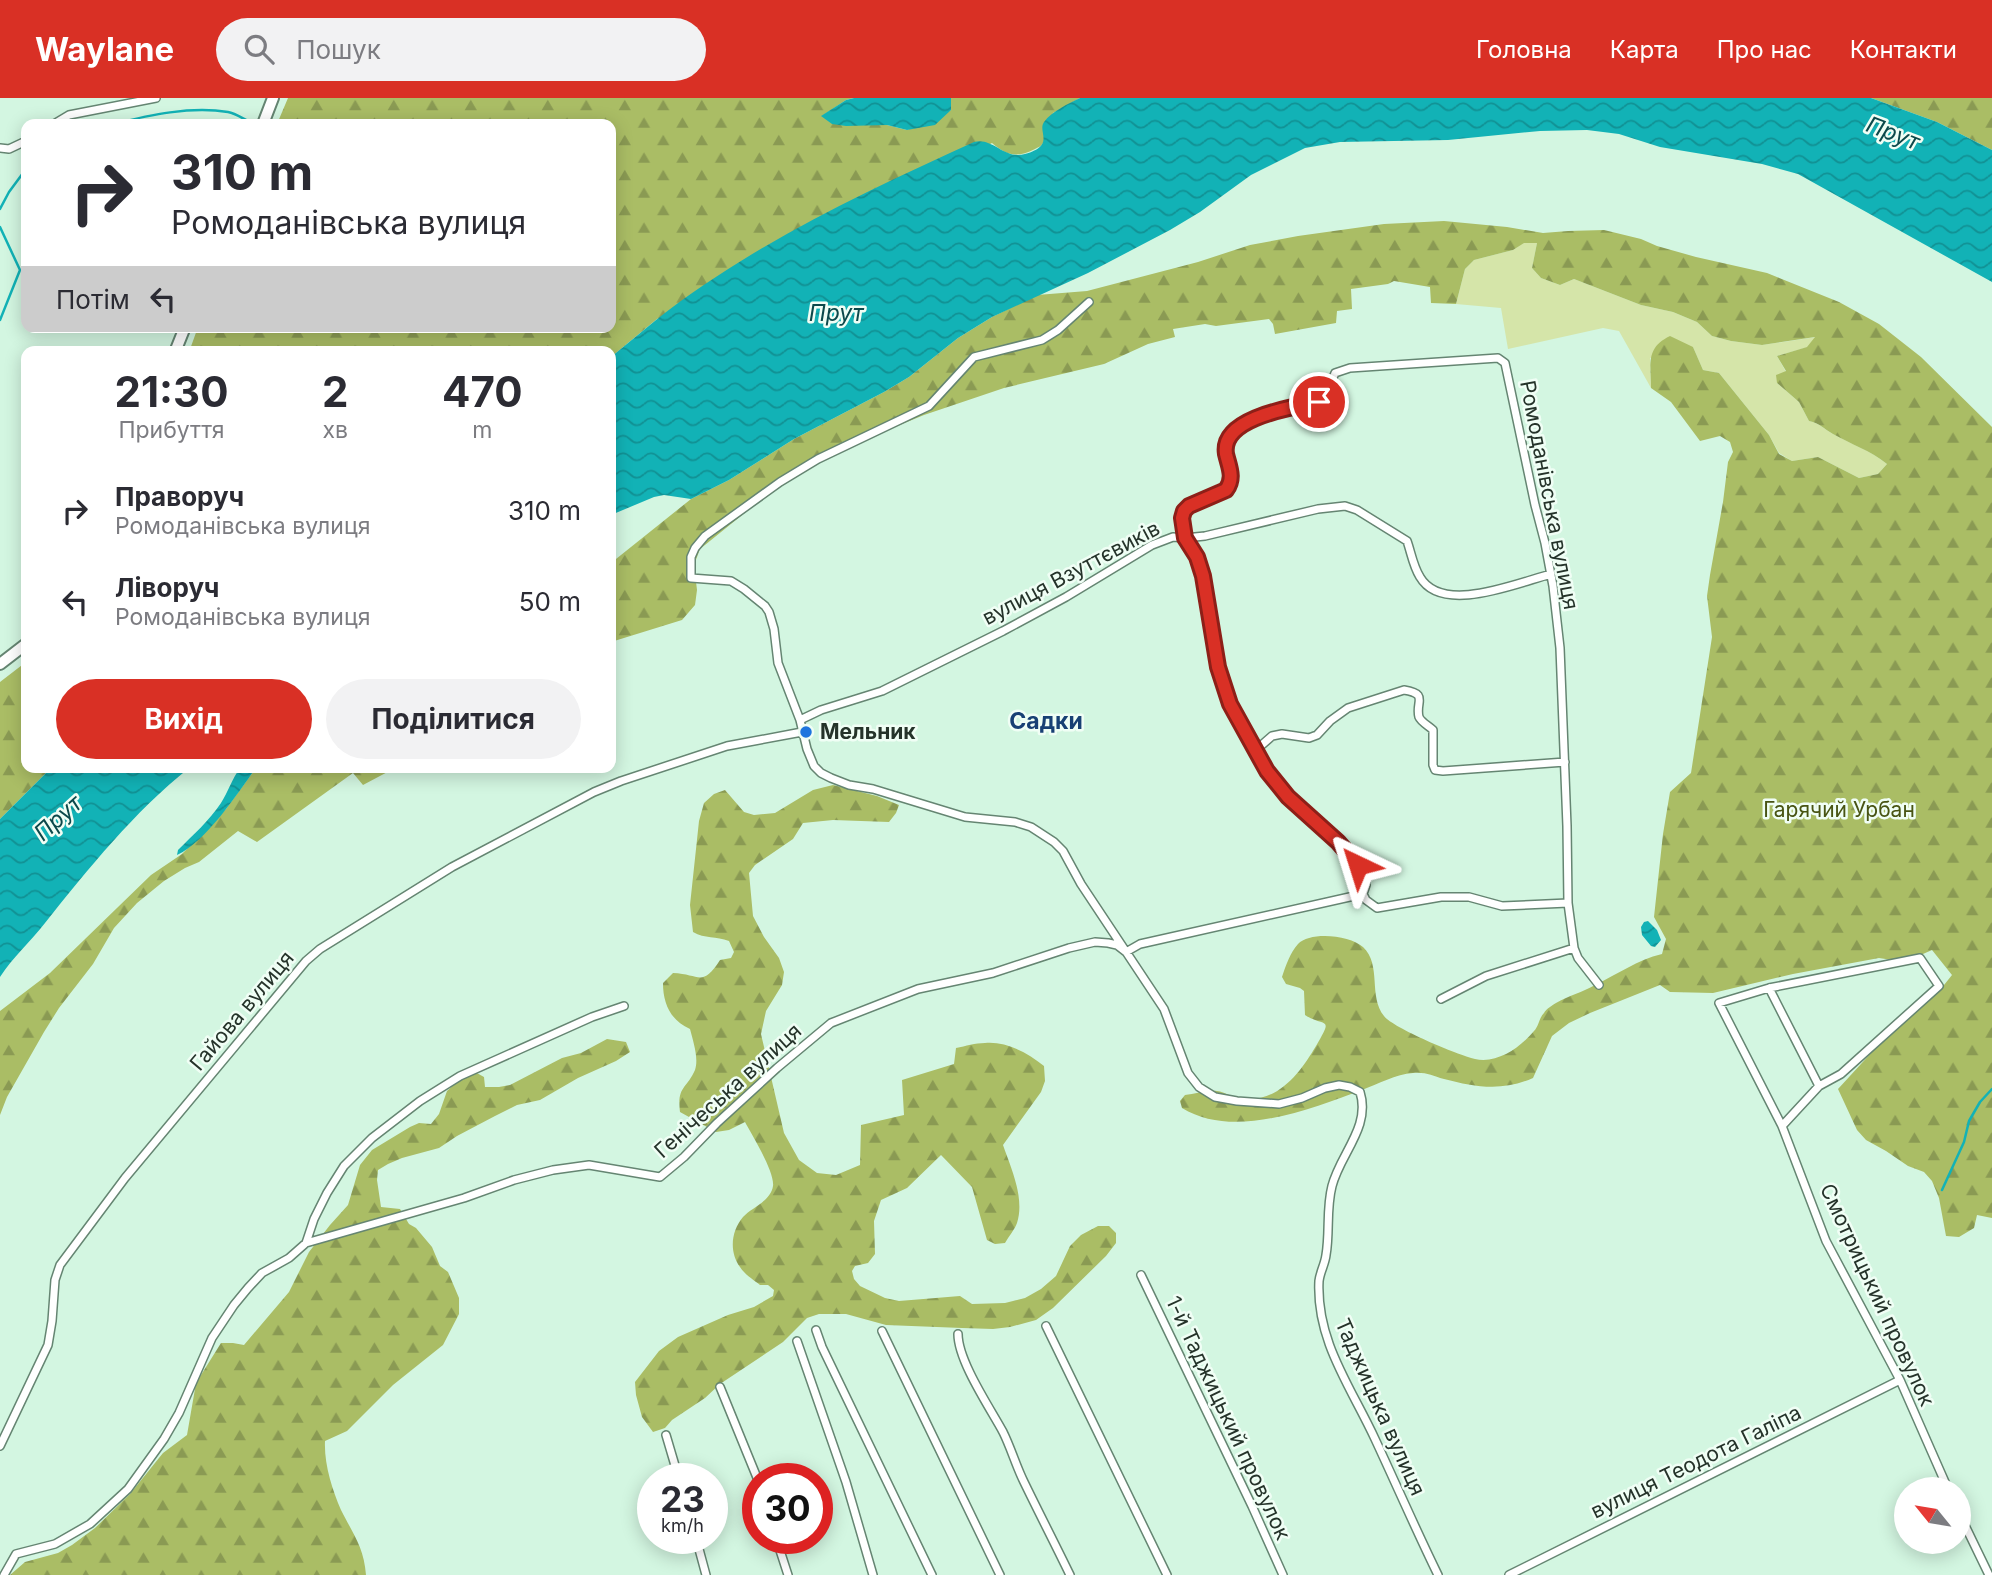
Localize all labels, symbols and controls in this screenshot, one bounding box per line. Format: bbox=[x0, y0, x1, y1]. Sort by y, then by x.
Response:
search box bbox=[216, 18, 706, 81]
text: Waylane bbox=[35, 29, 174, 69]
icon: search bbox=[240, 30, 278, 68]
text: Пошук bbox=[296, 34, 381, 65]
text: Головна bbox=[1476, 35, 1572, 64]
text: Карта bbox=[1610, 35, 1679, 64]
text: Про нас bbox=[1717, 35, 1812, 64]
text: Контакти bbox=[1850, 35, 1957, 64]
water label: Прут bbox=[1862, 110, 1925, 156]
text: 310 m bbox=[171, 143, 313, 202]
icon: right bbox=[56, 147, 147, 238]
text: Ромоданівська вулиця bbox=[171, 203, 526, 242]
icon: left bbox=[144, 280, 182, 318]
text: Потім bbox=[56, 284, 130, 315]
water label: Прут bbox=[809, 299, 865, 327]
text: 21:30 bbox=[115, 366, 229, 417]
text: 2 bbox=[322, 366, 349, 417]
text: 470 bbox=[442, 366, 523, 417]
pin bbox=[1289, 372, 1349, 432]
street label: Ромоданівська вулиця bbox=[1515, 378, 1584, 612]
icon: arrive bbox=[1300, 383, 1338, 421]
text: Прибуття bbox=[118, 416, 225, 444]
text: хв bbox=[322, 416, 348, 444]
text: m bbox=[472, 416, 492, 444]
text: Праворуч bbox=[115, 481, 244, 512]
icon: right bbox=[56, 492, 94, 530]
text: 310 m bbox=[508, 495, 581, 526]
text: Ромоданівська вулиця bbox=[115, 512, 370, 540]
street label: вулиця Взуттєвиків bbox=[978, 515, 1164, 630]
text: Ліворуч bbox=[115, 572, 219, 603]
icon: left bbox=[56, 583, 94, 621]
text: 50 m bbox=[519, 586, 581, 617]
text: Ромоданівська вулиця bbox=[115, 603, 370, 631]
button: Вихід bbox=[56, 679, 312, 759]
button: Поділитися bbox=[326, 679, 581, 759]
district label: Садки bbox=[1009, 707, 1083, 735]
place label: Мельник bbox=[820, 719, 916, 744]
marker: Мельник bbox=[798, 724, 814, 740]
water label: Прут bbox=[28, 788, 89, 847]
park label: Гарячий Урбан bbox=[1763, 797, 1915, 822]
position arrow bbox=[1321, 828, 1395, 902]
street label: Гайова вулиця bbox=[184, 946, 299, 1076]
street label: Генічеська вулиця bbox=[649, 1018, 806, 1163]
street label: Смотрицький провулок bbox=[1815, 1180, 1940, 1410]
street label: 1-й Таджицький провулок bbox=[1161, 1292, 1296, 1544]
street label: Таджицька вулиця bbox=[1330, 1314, 1431, 1499]
street label: вулиця Теодота Галіпа bbox=[1586, 1400, 1805, 1523]
speed limit sign: 30 bbox=[742, 1463, 833, 1554]
north arrow bbox=[1894, 1477, 1970, 1554]
map controls bbox=[1894, 1477, 1971, 1554]
text: 23 bbox=[660, 1478, 705, 1520]
text: km/h bbox=[661, 1515, 704, 1536]

